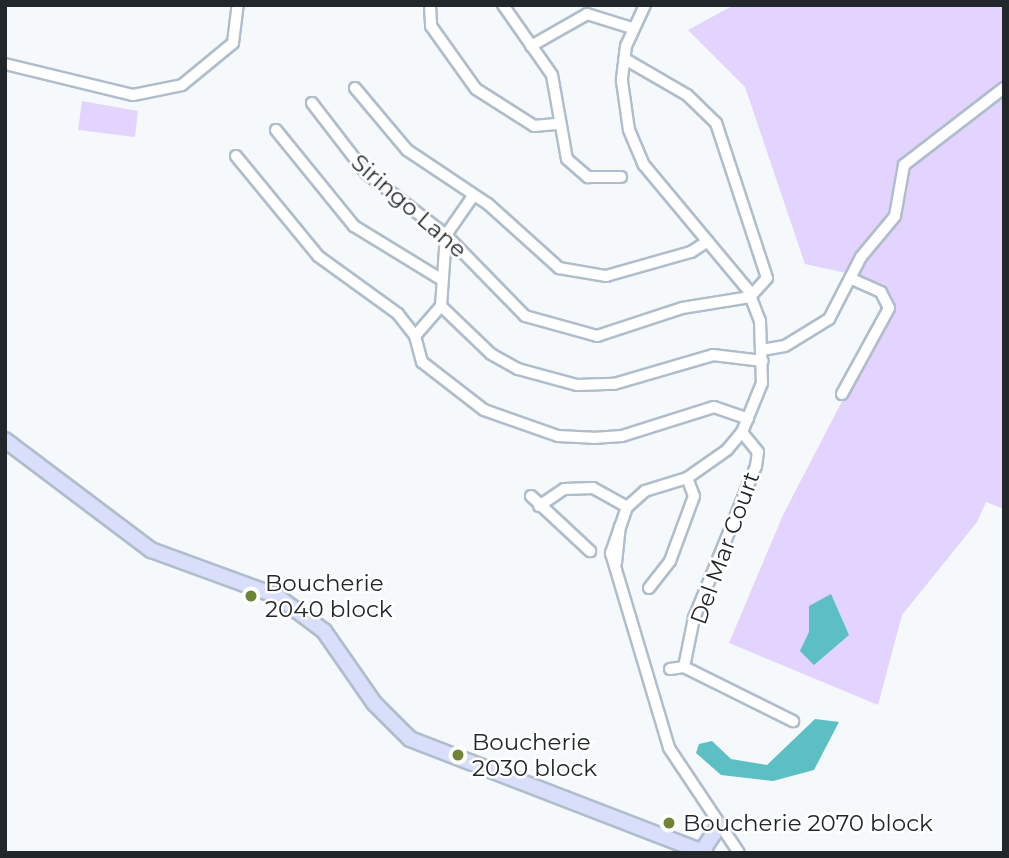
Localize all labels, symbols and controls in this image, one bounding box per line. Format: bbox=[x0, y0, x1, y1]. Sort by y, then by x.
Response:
street label: Siringo Lane bbox=[346, 148, 472, 264]
street label: Del Mar Court bbox=[685, 468, 765, 628]
place label: Boucherie 2040 block bbox=[265, 569, 392, 623]
marker: Boucherie 2040 block bbox=[243, 588, 259, 604]
place label: Boucherie 2030 block bbox=[472, 728, 597, 782]
marker: Boucherie 2030 block bbox=[450, 747, 466, 763]
place label: Boucherie 2070 block bbox=[683, 809, 933, 837]
marker: Boucherie 2070 block bbox=[661, 815, 677, 831]

